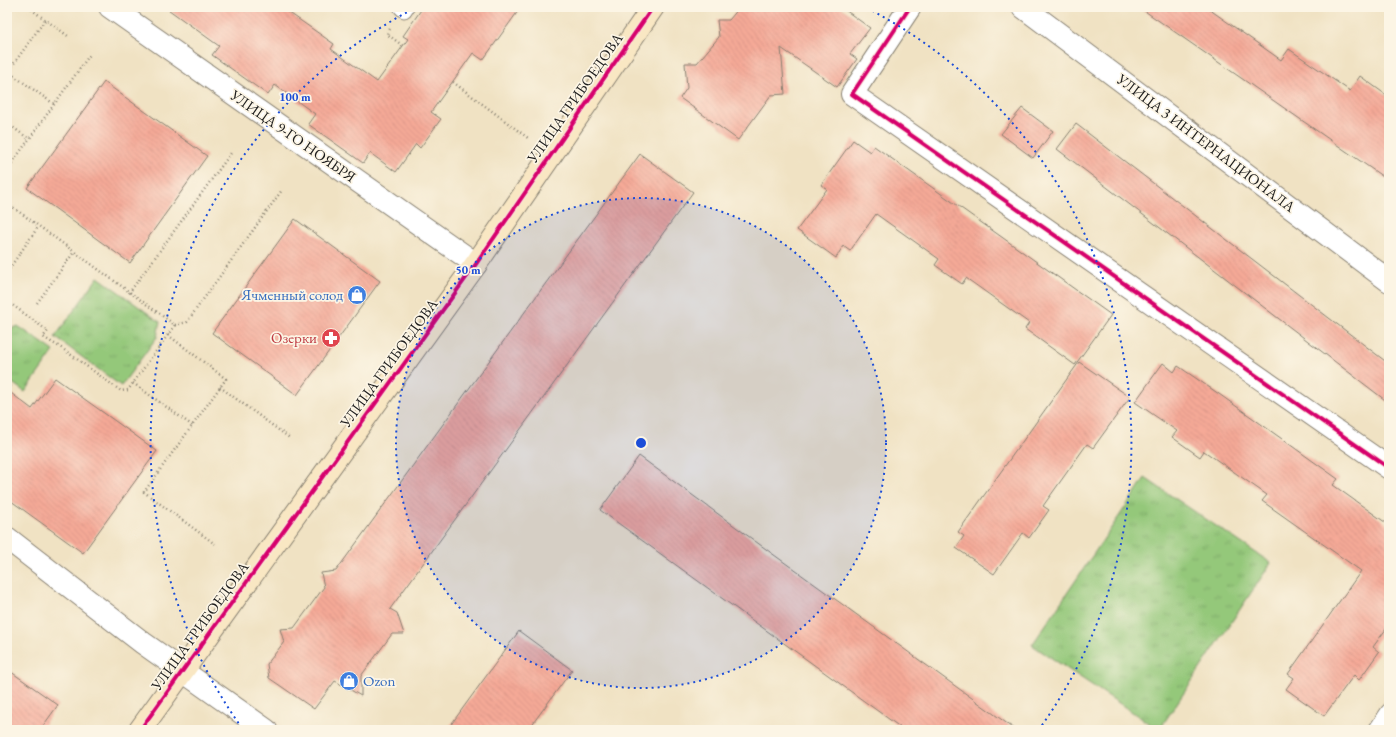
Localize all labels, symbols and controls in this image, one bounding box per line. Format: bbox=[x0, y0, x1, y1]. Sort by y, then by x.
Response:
street label: УЛИЦА ГРИБОЕДОВА bbox=[522, 29, 627, 167]
street label: УЛИЦА 3 ИНТЕРНАЦИОНАЛА bbox=[1112, 69, 1300, 216]
street label: УЛИЦА 9-ГО НОЯБРЯ bbox=[226, 85, 360, 186]
text: 100 m bbox=[279, 89, 311, 105]
text: 50 m bbox=[455, 262, 481, 278]
shop icon: Ячменный солод bbox=[346, 284, 368, 306]
place label: Ячменный солод bbox=[240, 285, 343, 304]
street label: УЛИЦА ГРИБОЕДОВА bbox=[335, 294, 442, 432]
pharmacy icon: Озерки bbox=[320, 327, 342, 349]
place label: Озерки bbox=[271, 328, 317, 347]
centre of rings bbox=[634, 436, 648, 450]
street label: УЛИЦА ГРИБОЕДОВА bbox=[146, 557, 253, 695]
shop icon: Ozon bbox=[338, 670, 360, 692]
place label: Ozon bbox=[363, 671, 396, 690]

